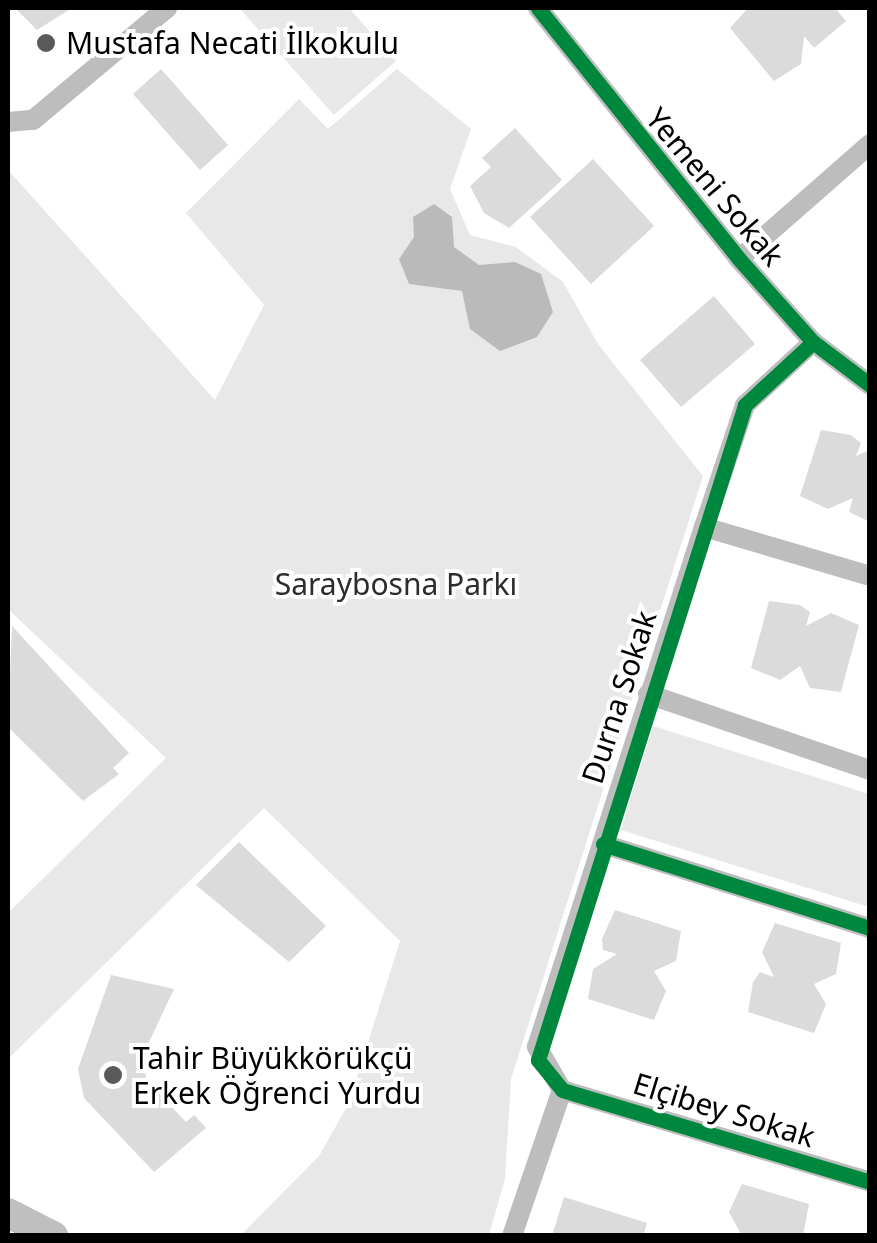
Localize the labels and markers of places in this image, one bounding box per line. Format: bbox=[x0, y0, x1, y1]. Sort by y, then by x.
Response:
place label: Mustafa Necati İlkokulu bbox=[66, 25, 399, 61]
marker: Mustafa Necati İlkokulu bbox=[35, 32, 57, 54]
place label: Tahir Büyükkörükçü Erkek Öğrenci Yurdu bbox=[133, 1040, 421, 1110]
marker: Tahir Büyükkörükçü Erkek Öğrenci Yurdu bbox=[102, 1064, 124, 1086]

